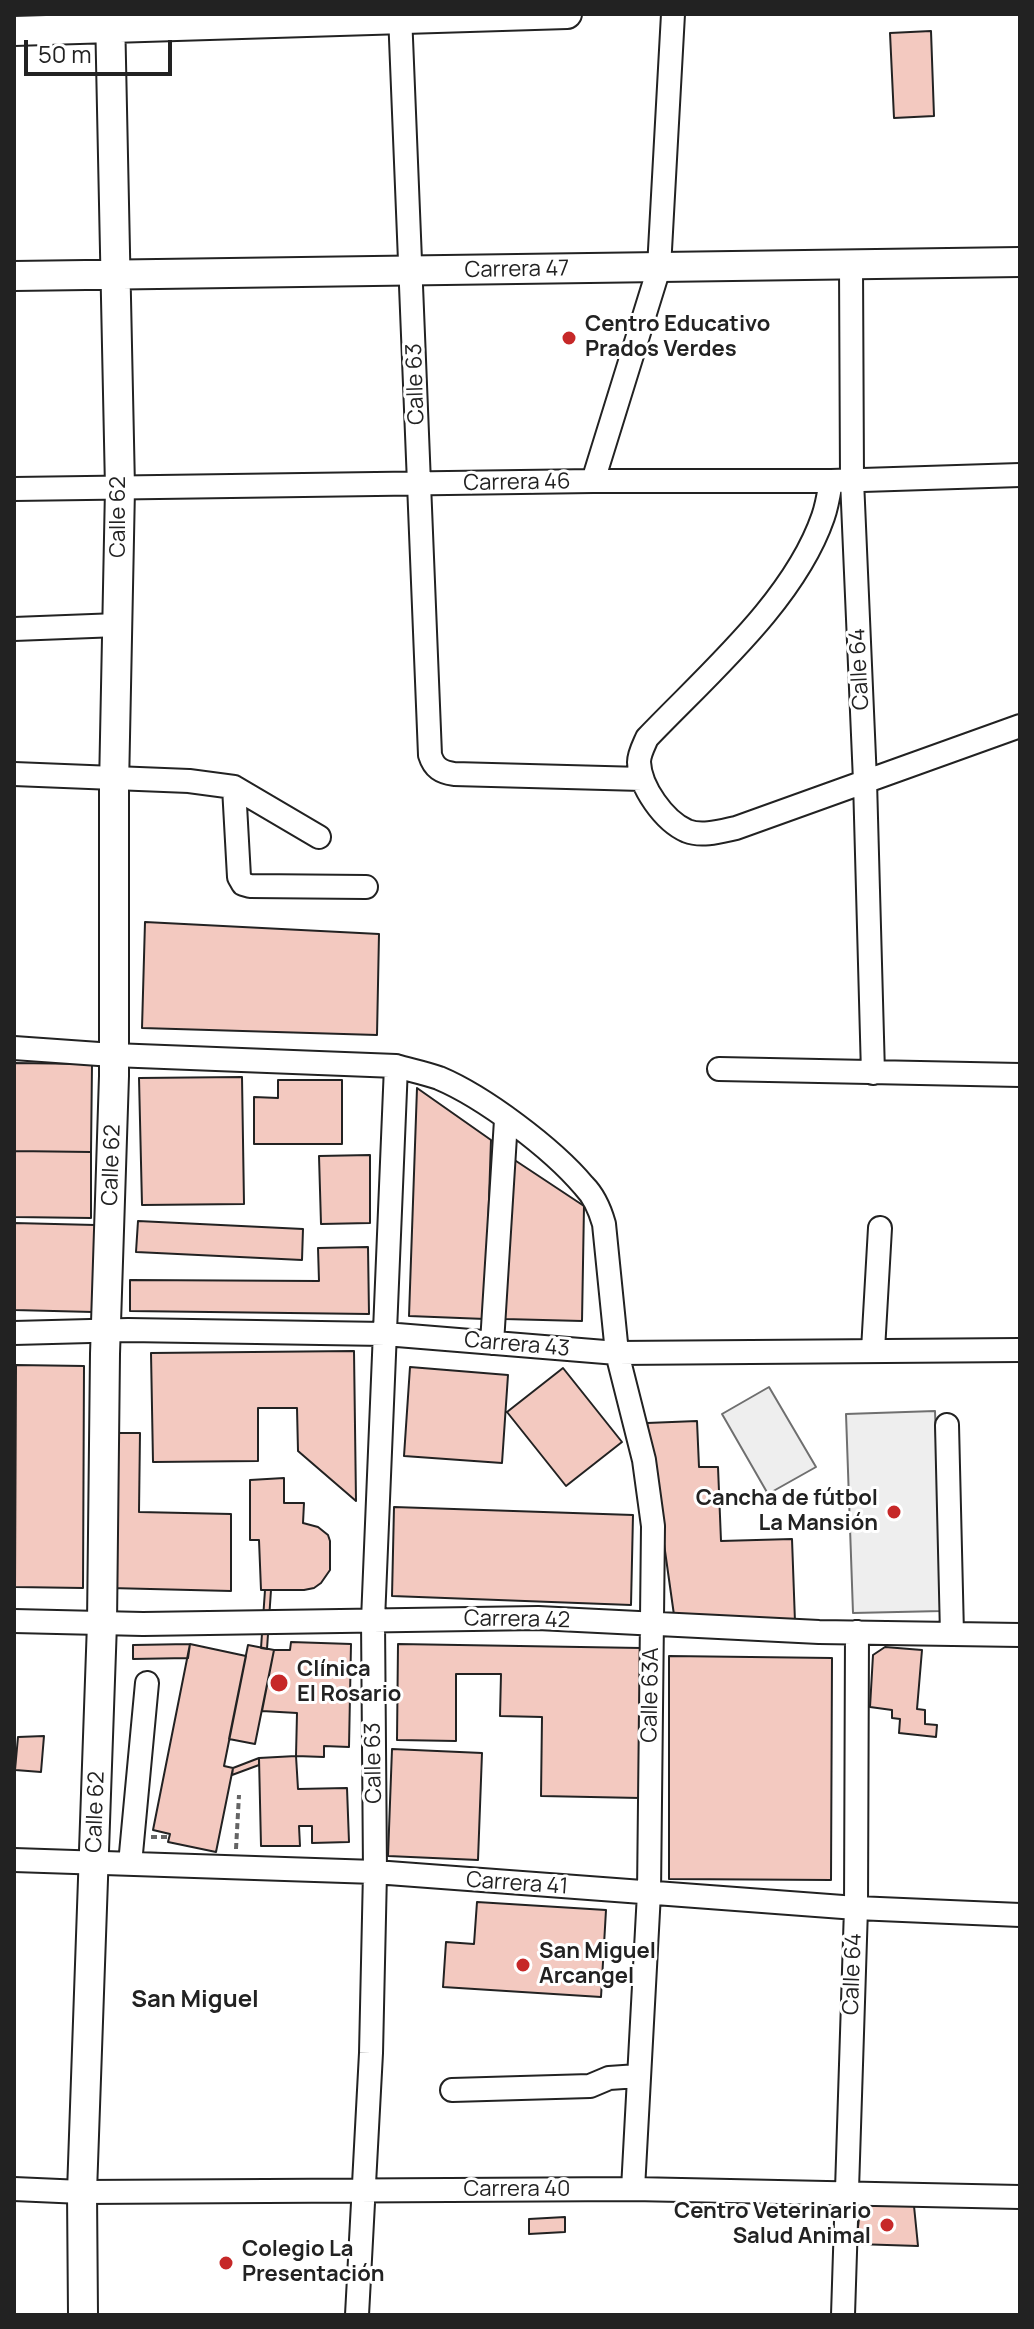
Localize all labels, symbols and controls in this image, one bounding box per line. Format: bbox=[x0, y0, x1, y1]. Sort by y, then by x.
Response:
scale bar bbox=[28, 24, 176, 74]
text: 50 m bbox=[38, 37, 92, 70]
street label: Carrera 47 bbox=[464, 256, 570, 284]
place label: Centro Educativo Prados Verdes bbox=[585, 312, 770, 364]
marker: Centro Educativo Prados Verdes bbox=[560, 329, 578, 347]
street label: Calle 63 bbox=[401, 343, 431, 425]
street label: Carrera 46 bbox=[463, 469, 571, 497]
street label: Calle 62 bbox=[106, 476, 132, 558]
street label: Calle 64 bbox=[845, 627, 875, 711]
street label: Calle 62 bbox=[97, 1124, 127, 1206]
street label: Carrera 43 bbox=[463, 1327, 571, 1363]
place label: Cancha de fútbol La Mansión bbox=[696, 1486, 878, 1538]
marker: Cancha de fútbol La Mansión bbox=[885, 1503, 903, 1521]
street label: Carrera 42 bbox=[464, 1606, 570, 1634]
street label: Calle 63A bbox=[637, 1647, 665, 1743]
place label: Clínica El Rosario bbox=[297, 1657, 401, 1708]
marker: Clínica El Rosario bbox=[268, 1672, 290, 1694]
street label: Calle 63 bbox=[360, 1722, 388, 1804]
street label: Calle 62 bbox=[81, 1771, 111, 1853]
street label: Carrera 41 bbox=[465, 1867, 569, 1901]
street label: Calle 64 bbox=[838, 1933, 868, 2015]
place label: San Miguel Arcangel bbox=[539, 1939, 656, 1990]
marker: San Miguel Arcangel bbox=[514, 1956, 532, 1974]
district label: San Miguel bbox=[131, 1986, 259, 2014]
street label: Carrera 40 bbox=[464, 2177, 570, 2203]
place label: Centro Veterinario Salud Animal bbox=[674, 2199, 871, 2250]
marker: Centro Veterinario Salud Animal bbox=[878, 2216, 896, 2234]
place label: Colegio La Presentación bbox=[242, 2237, 384, 2288]
marker: Colegio La Presentación bbox=[217, 2254, 235, 2272]

